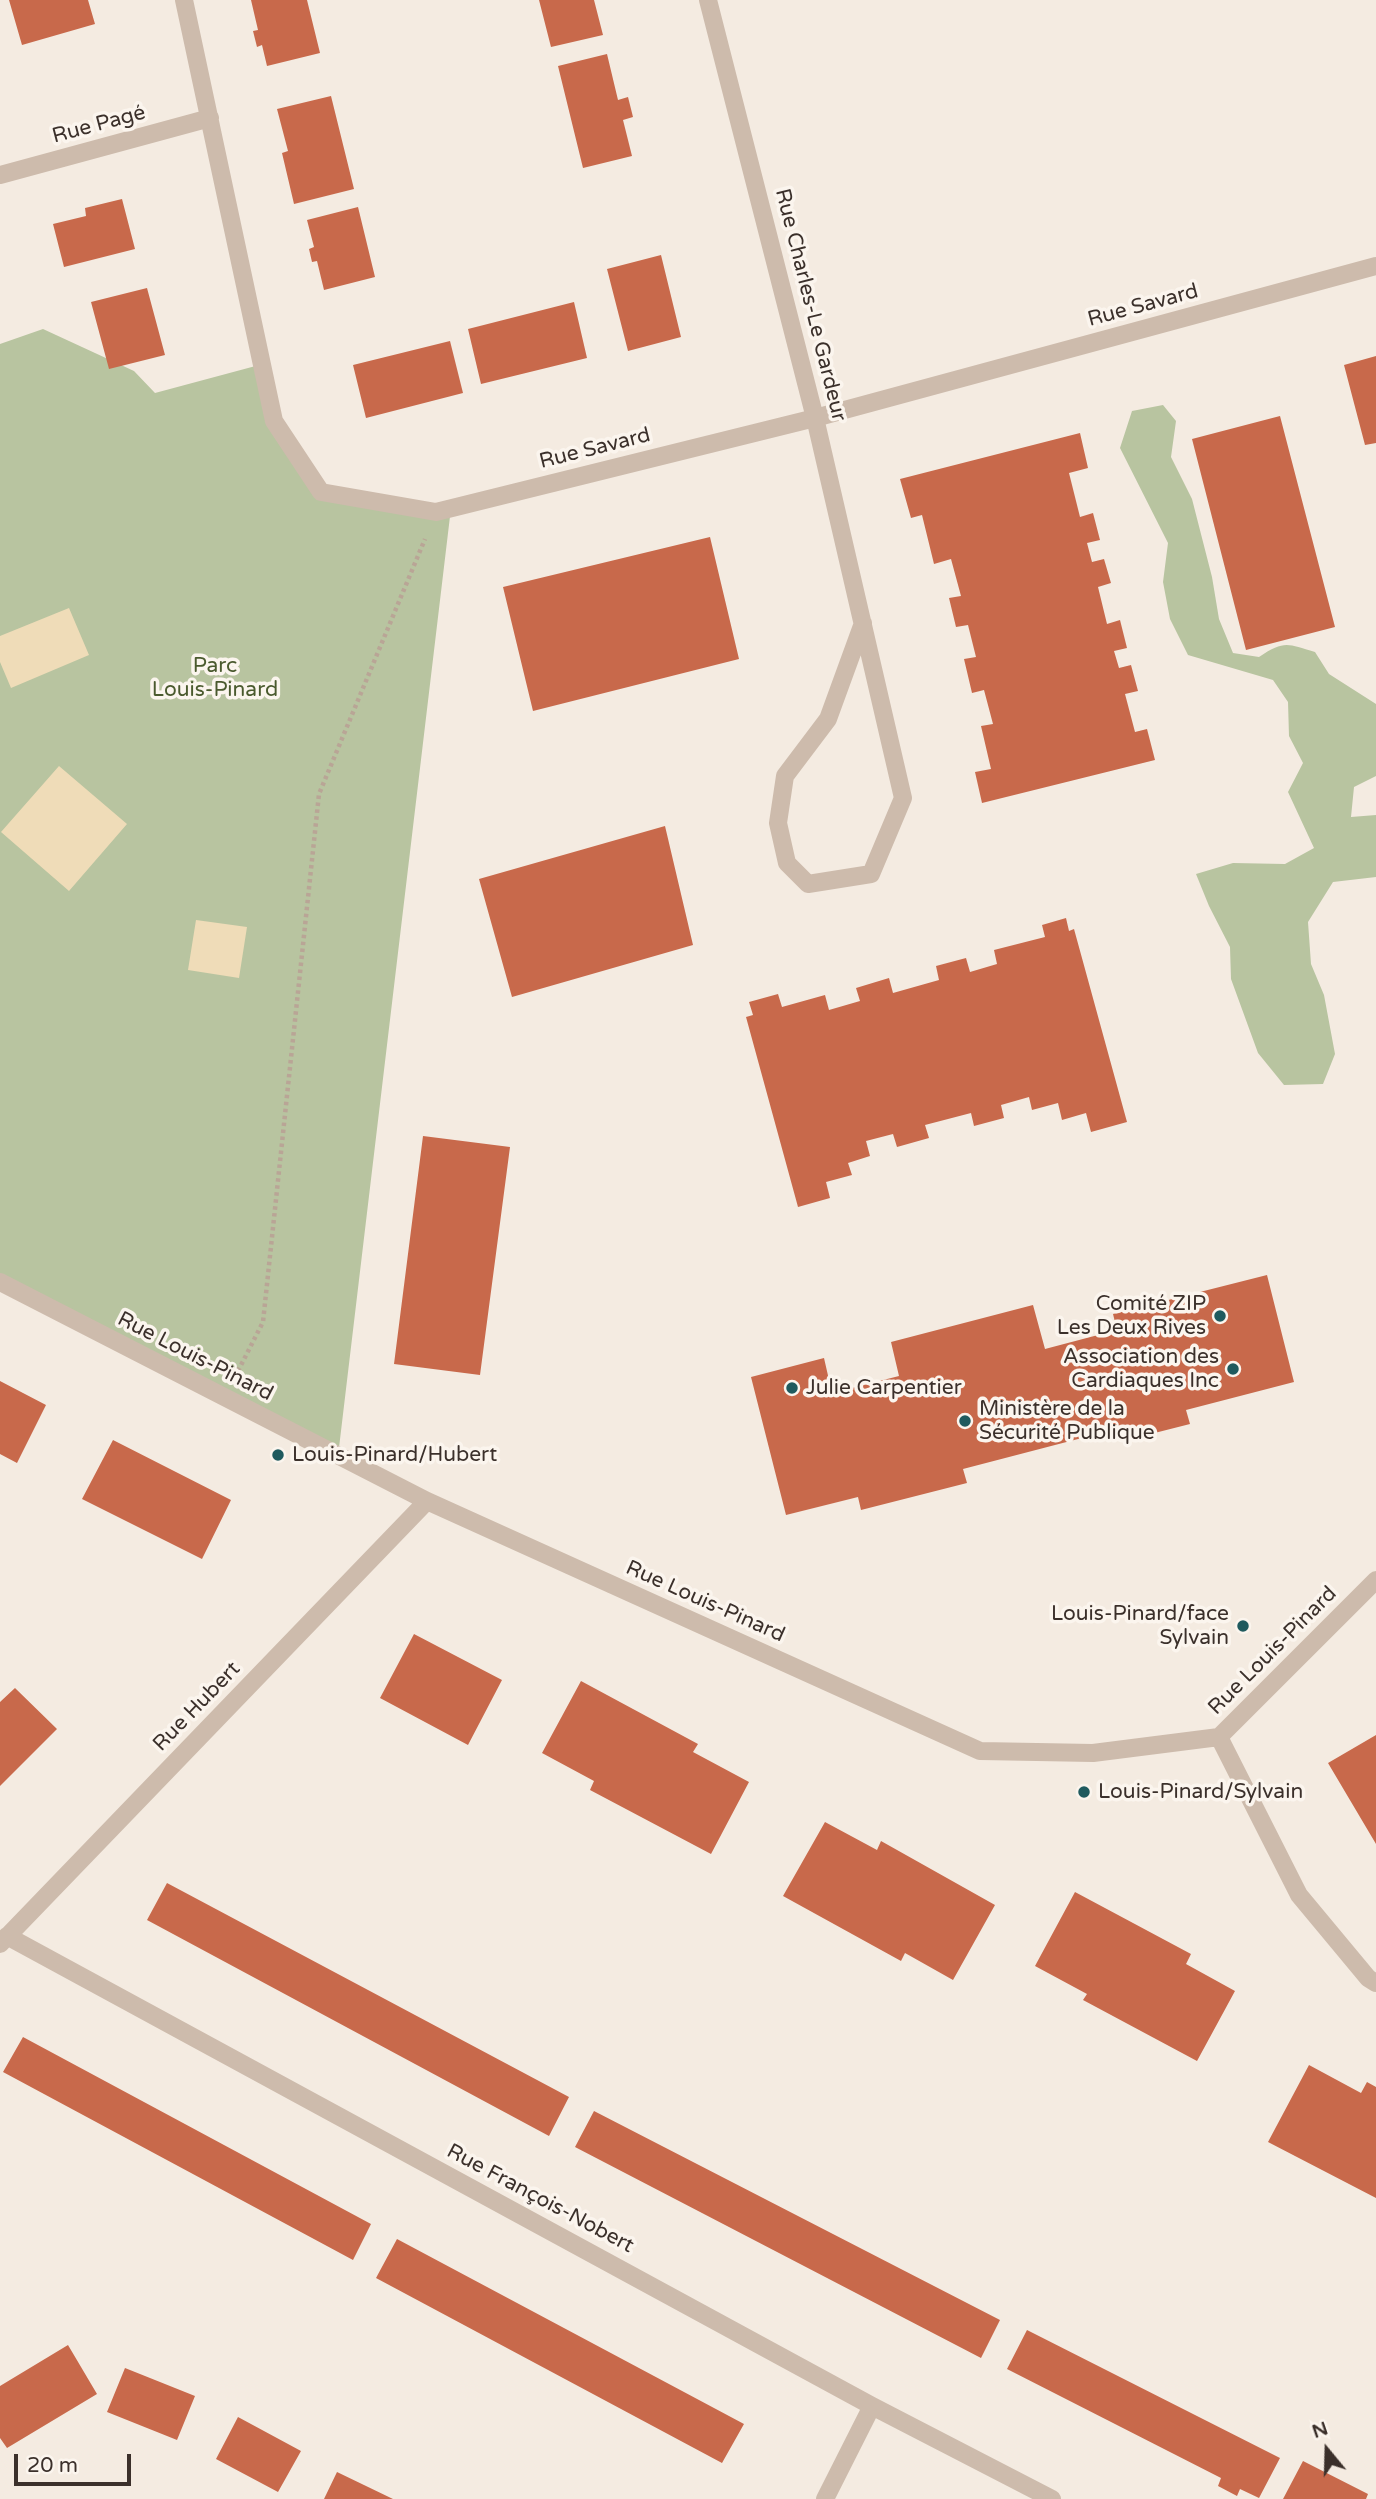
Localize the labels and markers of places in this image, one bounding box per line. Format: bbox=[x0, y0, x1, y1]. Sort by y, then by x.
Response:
place label: Comité ZIP Les Deux Rives bbox=[1057, 1291, 1206, 1341]
marker: Comité ZIP Les Deux Rives bbox=[1212, 1308, 1228, 1324]
place label: Association des Cardiaques Inc bbox=[1063, 1344, 1219, 1394]
marker: Association des Cardiaques Inc bbox=[1225, 1361, 1241, 1377]
place label: Julie Carpentier bbox=[806, 1375, 962, 1401]
marker: Julie Carpentier bbox=[784, 1380, 800, 1396]
place label: Ministère de la Sécurité Publique bbox=[979, 1396, 1155, 1446]
marker: Ministère de la Sécurité Publique bbox=[957, 1413, 973, 1429]
place label: Louis-Pinard/Hubert bbox=[292, 1442, 497, 1468]
marker: Louis-Pinard/Hubert bbox=[270, 1447, 286, 1463]
place label: Louis-Pinard/face Sylvain bbox=[1051, 1601, 1229, 1651]
marker: Louis-Pinard/face Sylvain bbox=[1235, 1618, 1251, 1634]
place label: Louis-Pinard/Sylvain bbox=[1098, 1779, 1303, 1805]
marker: Louis-Pinard/Sylvain bbox=[1076, 1784, 1092, 1800]

